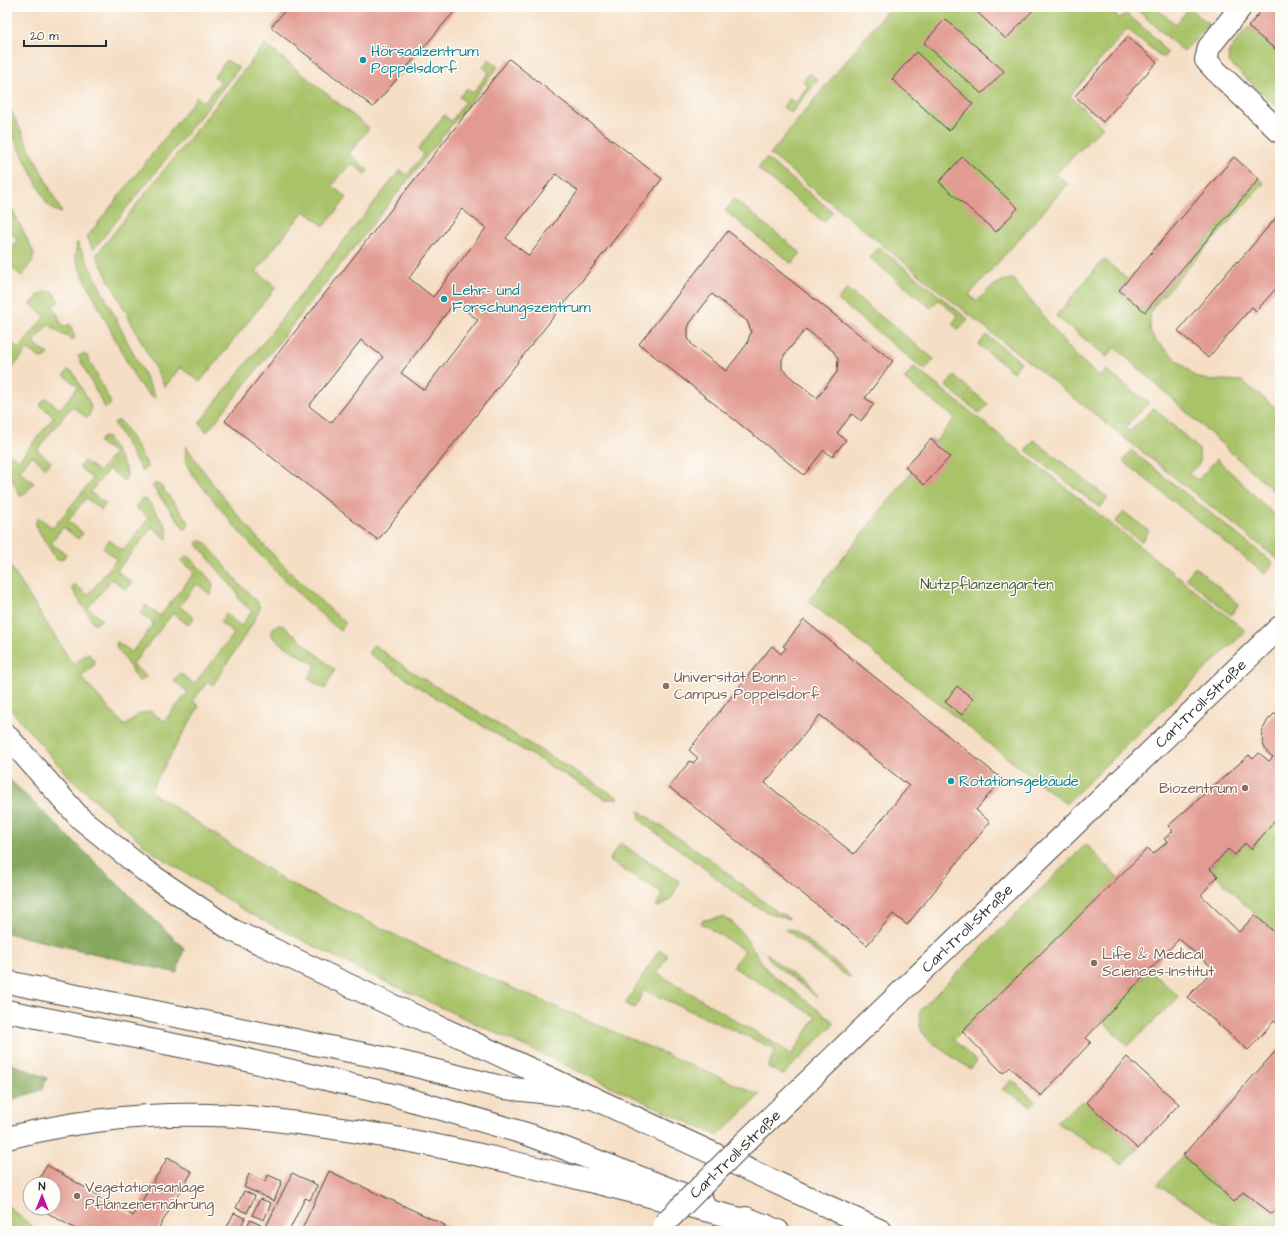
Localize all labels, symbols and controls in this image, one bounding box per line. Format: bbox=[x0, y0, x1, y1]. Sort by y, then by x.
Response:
scale bar bbox=[24, 22, 106, 48]
text: 20 m bbox=[30, 28, 59, 45]
place label: Hörsaalzentrum Poppelsdorf bbox=[371, 41, 479, 79]
marker: Hörsaalzentrum Poppelsdorf bbox=[358, 55, 368, 65]
place label: Lehr- und Forschungszentrum bbox=[452, 280, 591, 319]
marker: Lehr- und Forschungszentrum bbox=[439, 294, 449, 304]
park label: Nutzpflanzengarten bbox=[920, 574, 1054, 596]
street label: Carl-Troll-Straße bbox=[1151, 655, 1251, 753]
place label: Universität Bonn – Campus Poppelsdorf bbox=[674, 667, 820, 705]
marker: Universität Bonn – Campus Poppelsdorf bbox=[661, 681, 671, 691]
place label: Rotationsgebäude bbox=[959, 771, 1079, 793]
marker: Rotationsgebäude bbox=[946, 776, 956, 786]
place label: Biozentrum bbox=[1159, 778, 1237, 799]
marker: Biozentrum bbox=[1240, 783, 1250, 793]
street label: Carl-Troll-Straße bbox=[917, 880, 1018, 978]
place label: Life & Medical Sciences-Institut bbox=[1102, 944, 1214, 982]
marker: Life & Medical Sciences-Institut bbox=[1089, 958, 1099, 968]
street label: Carl-Troll-Straße bbox=[685, 1105, 786, 1203]
north arrow bbox=[22, 1176, 62, 1216]
place label: Vegetationsanlage Pflanzenernährung bbox=[85, 1177, 214, 1216]
text: N bbox=[39, 1179, 46, 1194]
marker: Vegetationsanlage Pflanzenernährung bbox=[72, 1191, 82, 1201]

